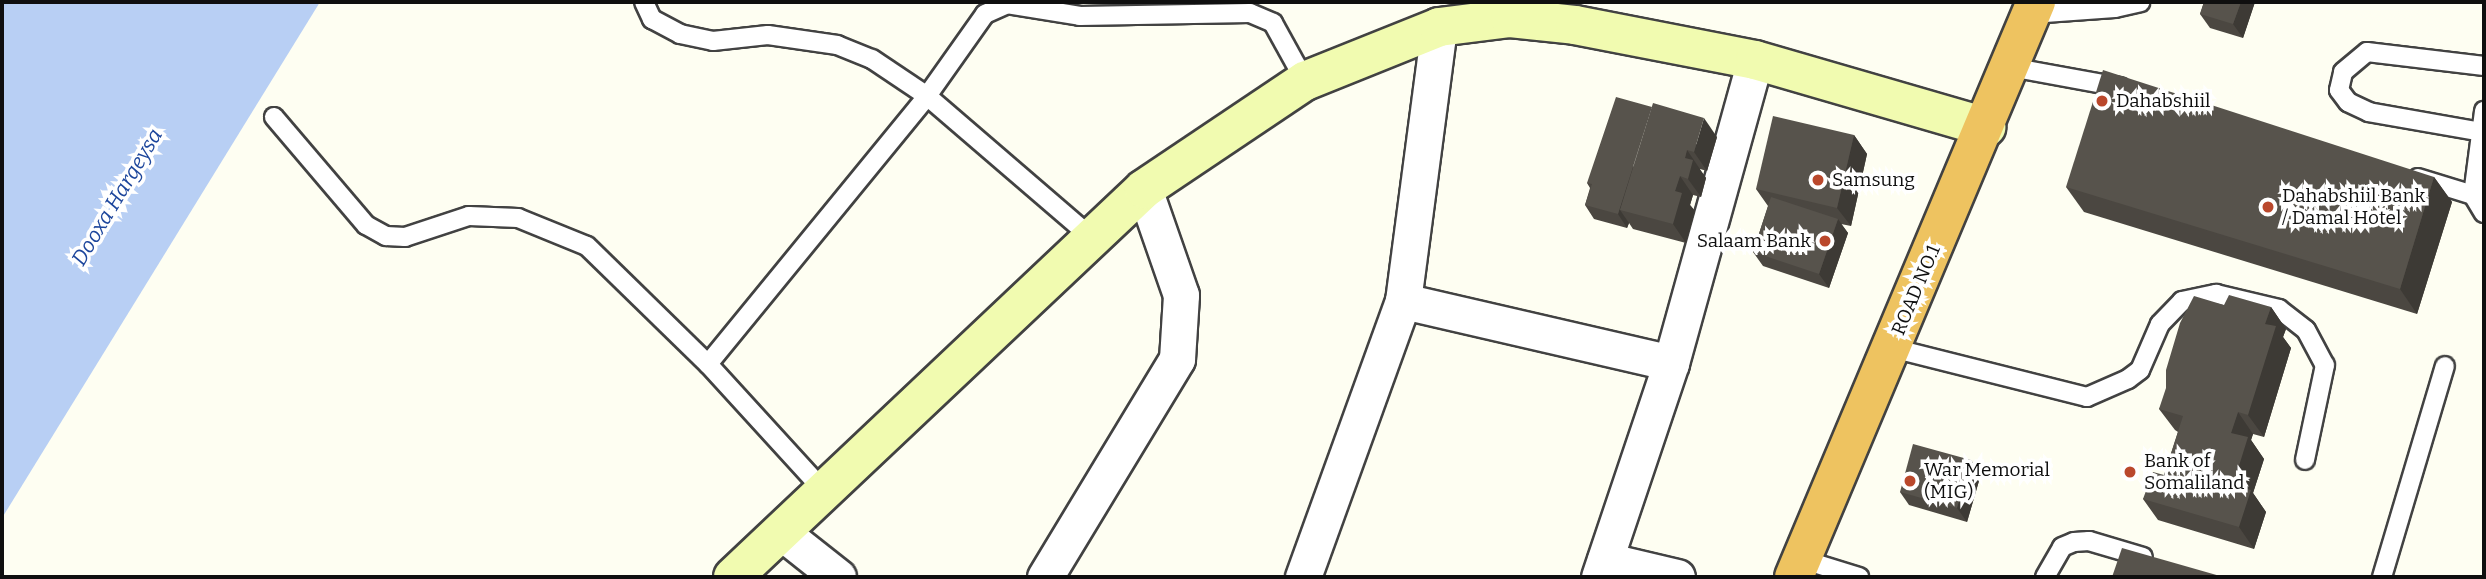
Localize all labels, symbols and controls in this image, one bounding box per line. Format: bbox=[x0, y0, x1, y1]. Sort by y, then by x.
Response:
place label: Dahabshiil bbox=[2116, 90, 2211, 112]
marker: Dahabshiil bbox=[2094, 93, 2110, 109]
water label: Dooxa Hargeysa bbox=[66, 124, 168, 270]
place label: Samsung bbox=[1832, 169, 1915, 191]
marker: Samsung bbox=[1810, 172, 1826, 188]
place label: Dahabshiil Bank / Damal Hotel bbox=[2282, 185, 2425, 229]
marker: Dahabshiil Bank / Damal Hotel bbox=[2260, 199, 2276, 215]
place label: Salaam Bank bbox=[1697, 230, 1811, 252]
marker: Salaam Bank bbox=[1817, 233, 1833, 249]
street label: ROAD NO.1 bbox=[1887, 241, 1945, 339]
place label: Bank of Somaliland bbox=[2144, 450, 2245, 494]
place label: War Memorial (MIG) bbox=[1924, 459, 2050, 503]
marker: Bank of Somaliland bbox=[2122, 464, 2138, 480]
marker: War Memorial (MIG) bbox=[1902, 473, 1918, 489]

